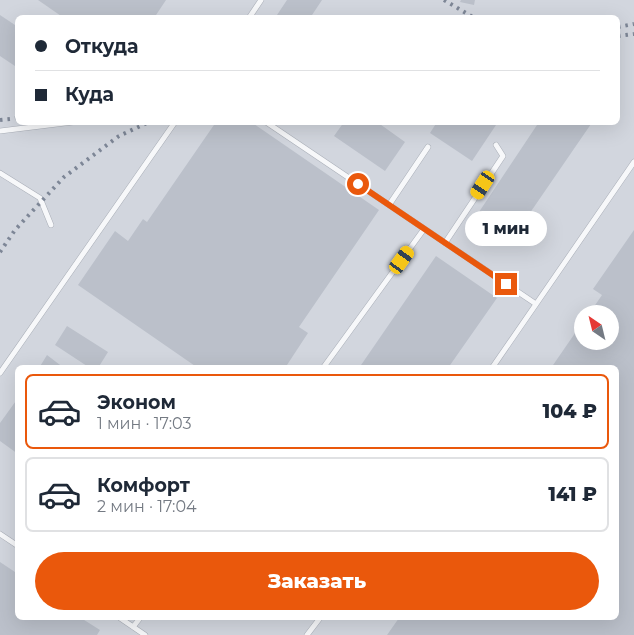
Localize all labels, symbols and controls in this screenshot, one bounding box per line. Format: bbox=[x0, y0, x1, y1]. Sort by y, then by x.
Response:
text: Откуда bbox=[65, 35, 139, 58]
text: Куда bbox=[65, 83, 114, 106]
car bbox=[468, 168, 497, 202]
route start bbox=[347, 173, 369, 195]
callout: 1 мин bbox=[465, 212, 547, 246]
text: 1 мин bbox=[482, 219, 530, 238]
car bbox=[387, 243, 416, 277]
route end bbox=[495, 273, 517, 295]
north arrow bbox=[574, 305, 619, 350]
map controls bbox=[574, 305, 619, 350]
icon: car bbox=[37, 389, 82, 434]
text: Эконом bbox=[97, 391, 176, 414]
text: 104 ₽ bbox=[542, 400, 597, 423]
text: 1 мин · 17:03 bbox=[97, 414, 192, 433]
icon: car bbox=[37, 472, 82, 517]
text: Комфорт bbox=[97, 474, 190, 497]
text: 141 ₽ bbox=[548, 483, 597, 506]
text: 2 мин · 17:04 bbox=[97, 497, 197, 516]
button: Заказать bbox=[35, 552, 599, 610]

